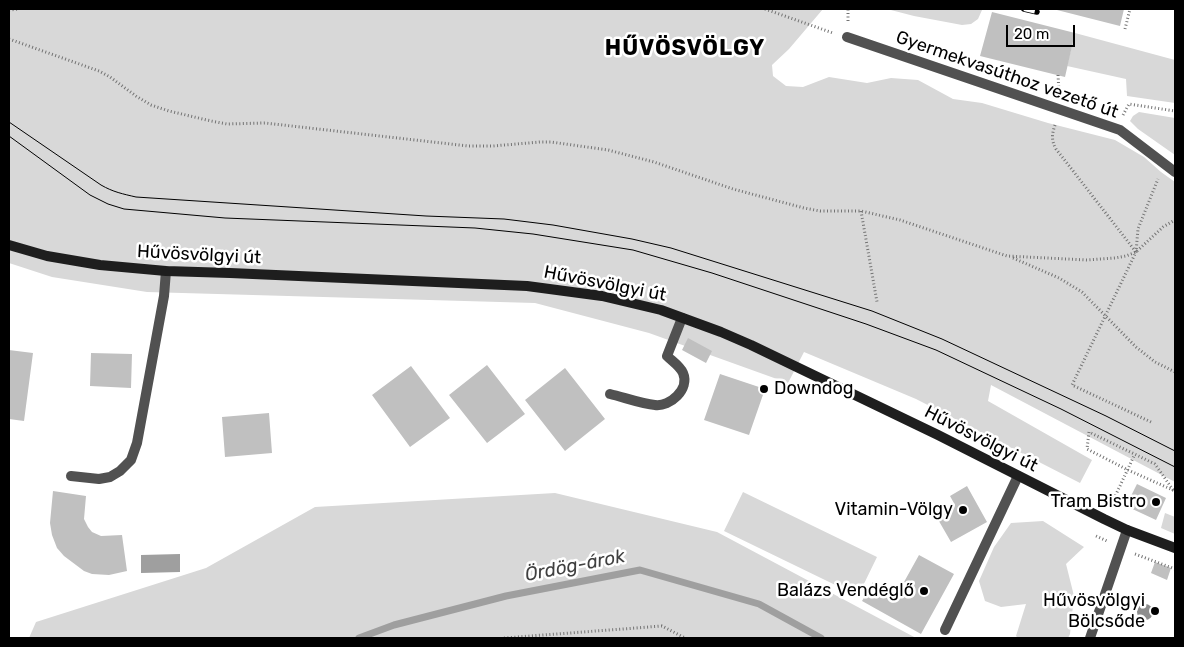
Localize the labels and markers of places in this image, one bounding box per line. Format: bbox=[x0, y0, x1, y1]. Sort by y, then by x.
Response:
place label: Downdog bbox=[774, 378, 854, 400]
marker: Downdog bbox=[758, 383, 770, 395]
place label: Tram Bistro bbox=[1050, 491, 1146, 513]
marker: Tram Bistro bbox=[1150, 496, 1162, 508]
place label: Vitamin-Völgy bbox=[834, 499, 953, 521]
marker: Vitamin-Völgy bbox=[957, 504, 969, 516]
place label: Balázs Vendéglő bbox=[777, 580, 914, 602]
marker: Balázs Vendéglő bbox=[918, 585, 930, 597]
place label: Hűvösvölgyi Bölcsőde bbox=[1043, 590, 1145, 632]
marker: Hűvösvölgyi Bölcsőde bbox=[1149, 605, 1161, 617]

